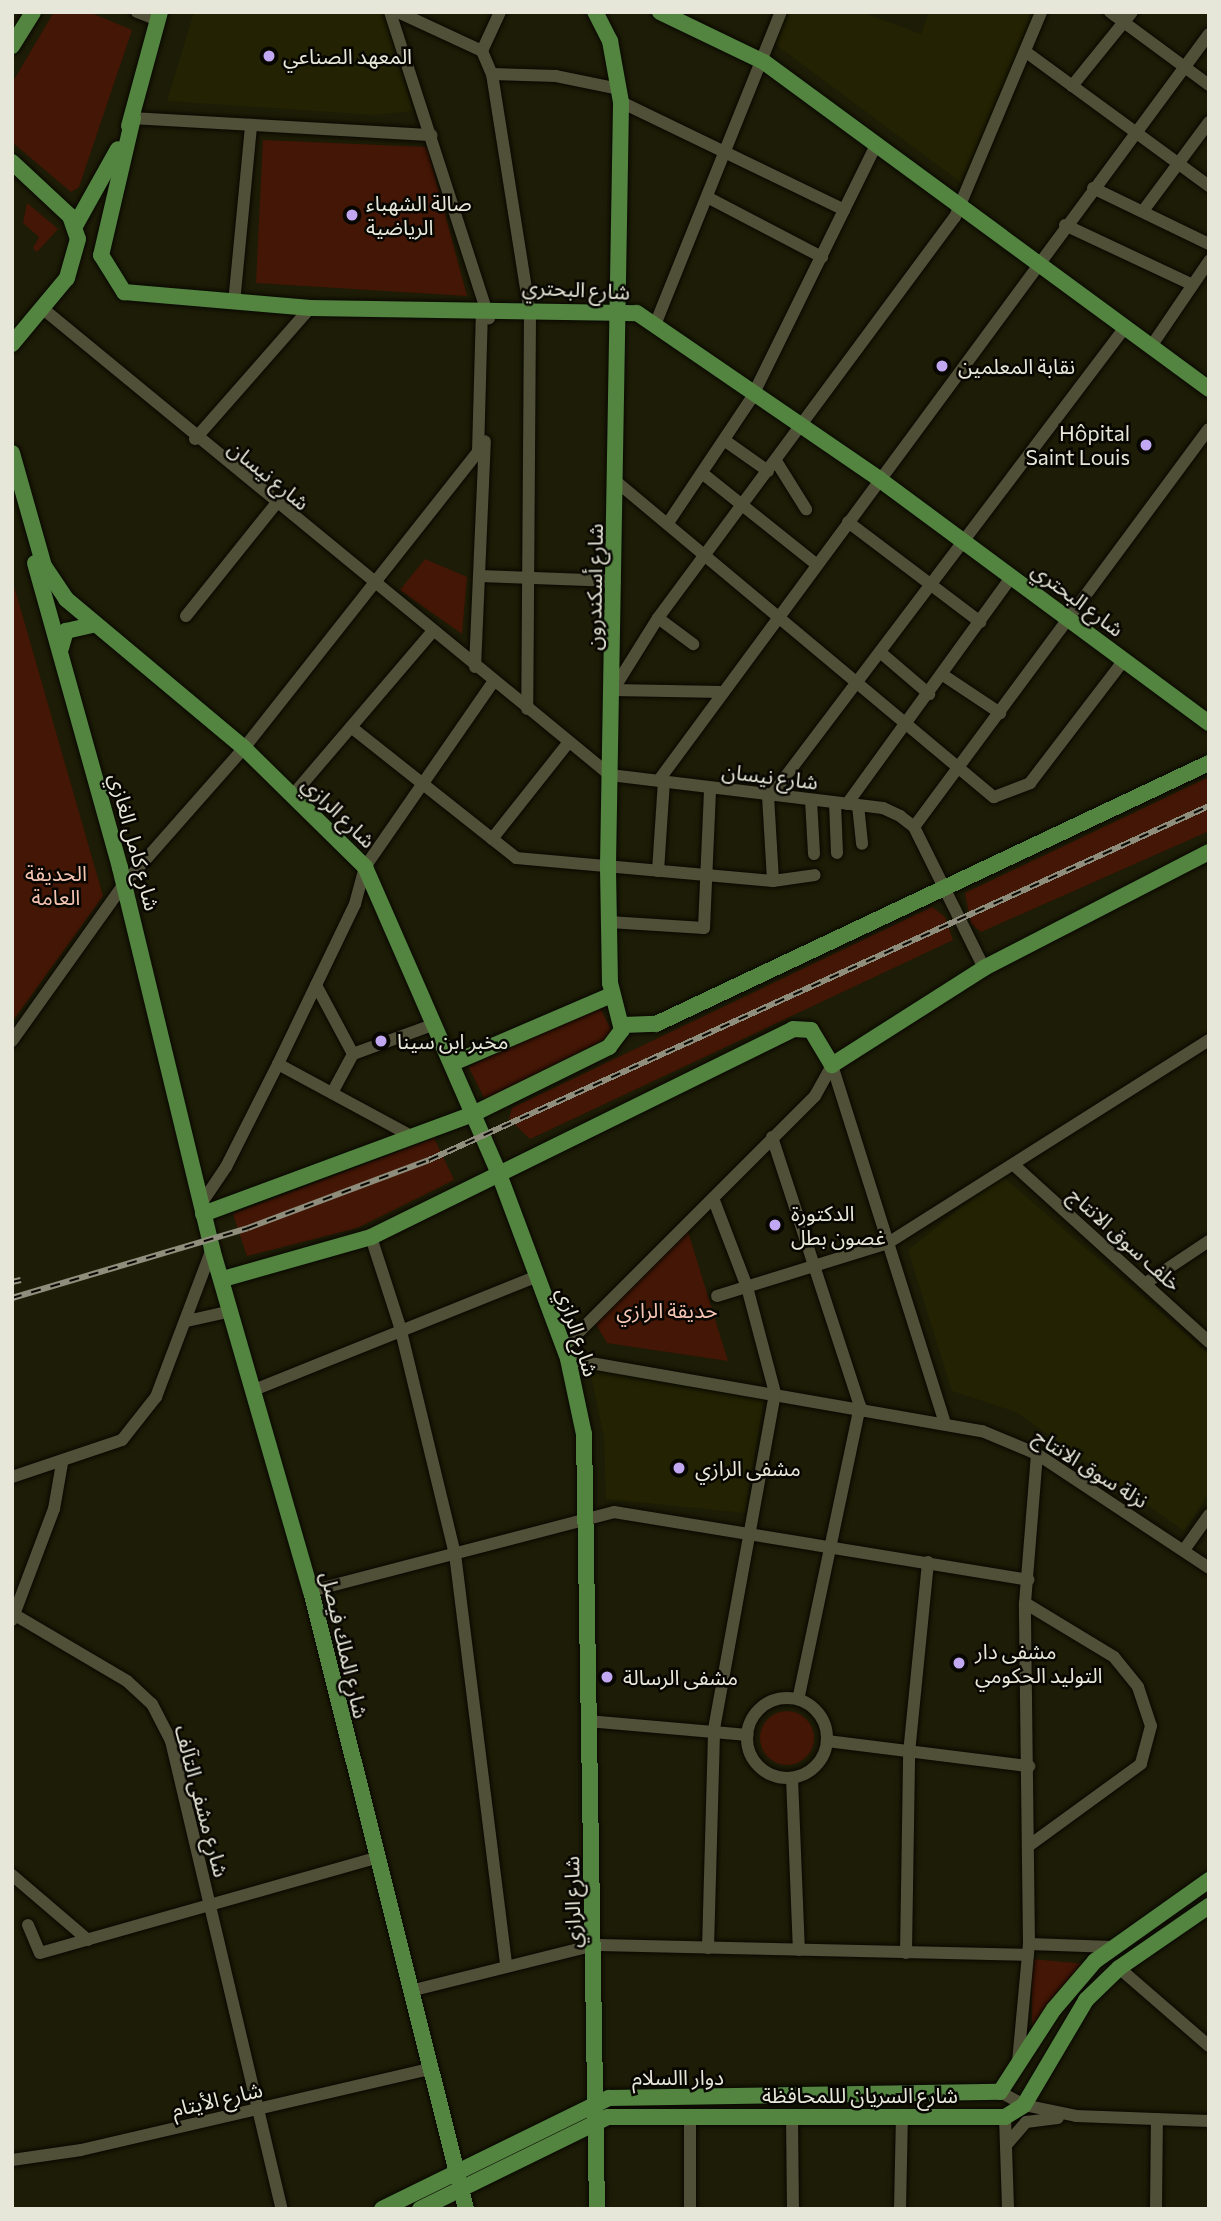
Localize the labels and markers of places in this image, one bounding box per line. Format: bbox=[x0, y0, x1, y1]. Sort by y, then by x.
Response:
place label: المعهد الصناعي bbox=[283, 43, 412, 69]
marker: المعهد الصناعي bbox=[261, 48, 277, 64]
place label: صالة الشهباء الرياضية bbox=[366, 190, 472, 240]
marker: صالة الشهباء الرياضية bbox=[344, 207, 360, 223]
place label: نقابة المعلمين bbox=[958, 353, 1075, 379]
marker: نقابة المعلمين bbox=[932, 356, 952, 376]
place label: Hôpital Saint Louis bbox=[1025, 420, 1130, 470]
marker: Hôpital Saint Louis bbox=[1136, 435, 1156, 455]
place label: مخبر ابن سينا bbox=[397, 1028, 509, 1054]
marker: مخبر ابن سينا bbox=[371, 1031, 391, 1051]
place label: الدكتورة غصون بطل bbox=[791, 1200, 886, 1250]
marker: الدكتورة غصون بطل bbox=[765, 1215, 785, 1235]
place label: مشفى الرازي bbox=[695, 1455, 801, 1481]
marker: مشفى الرازي bbox=[669, 1458, 689, 1478]
place label: مشفى دار التوليد الحكومي bbox=[975, 1638, 1103, 1688]
marker: مشفى دار التوليد الحكومي bbox=[949, 1653, 969, 1673]
place label: مشفى الرسالة bbox=[623, 1664, 738, 1690]
marker: مشفى الرسالة bbox=[597, 1667, 617, 1687]

